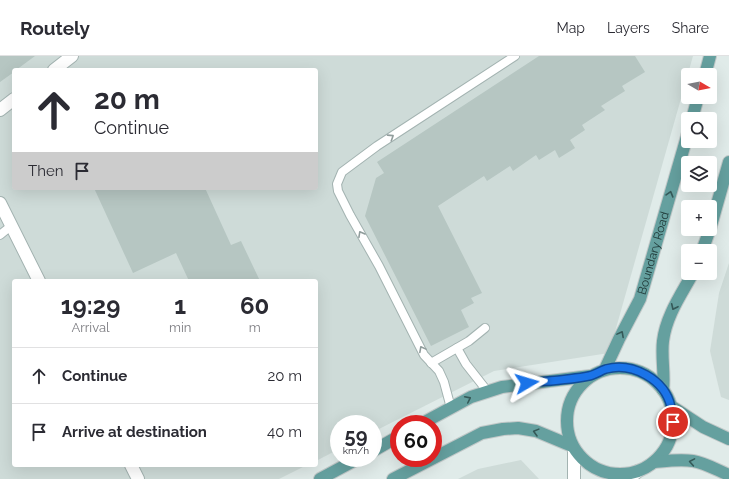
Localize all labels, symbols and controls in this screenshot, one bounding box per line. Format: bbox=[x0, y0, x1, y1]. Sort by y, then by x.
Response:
text: Routely bbox=[20, 17, 90, 39]
text: Map bbox=[557, 20, 585, 36]
text: Layers bbox=[607, 20, 650, 36]
text: Share bbox=[672, 20, 709, 36]
north arrow bbox=[681, 68, 717, 104]
map controls bbox=[681, 68, 717, 280]
text: 20 m bbox=[94, 83, 160, 116]
icon: ahead bbox=[28, 84, 80, 136]
button: search bbox=[681, 112, 717, 148]
text: Continue bbox=[94, 117, 169, 138]
one-way arrow bbox=[387, 134, 394, 142]
button: layers bbox=[681, 156, 717, 192]
icon: arrive bbox=[71, 160, 93, 182]
text: Then bbox=[28, 162, 63, 180]
one-way arrow bbox=[665, 191, 674, 198]
button: + bbox=[681, 200, 717, 236]
street label: Boundary Road bbox=[635, 210, 672, 296]
one-way arrow bbox=[358, 231, 366, 239]
button: − bbox=[681, 244, 717, 280]
text: 19:29 bbox=[61, 291, 120, 320]
text: 1 bbox=[174, 291, 186, 320]
text: 60 bbox=[240, 291, 269, 320]
one-way arrow bbox=[671, 303, 679, 310]
text: Arrival bbox=[71, 320, 110, 335]
text: min bbox=[169, 320, 191, 335]
text: m bbox=[249, 320, 261, 335]
one-way arrow bbox=[617, 331, 624, 338]
one-way arrow bbox=[419, 346, 426, 354]
position arrow bbox=[506, 362, 548, 404]
icon: ahead bbox=[28, 365, 50, 387]
text: Continue bbox=[62, 367, 127, 385]
text: 20 m bbox=[267, 367, 302, 385]
one-way arrow bbox=[464, 396, 471, 404]
pin bbox=[656, 405, 690, 439]
icon: arrive bbox=[662, 411, 684, 433]
speed limit sign: 60 bbox=[390, 415, 442, 467]
icon: arrive bbox=[28, 421, 50, 443]
text: Arrive at destination bbox=[62, 423, 207, 441]
text: 40 m bbox=[267, 423, 302, 441]
text: 59 bbox=[345, 424, 367, 448]
one-way arrow bbox=[533, 428, 540, 437]
text: km/h bbox=[343, 445, 369, 456]
one-way arrow bbox=[689, 458, 696, 467]

